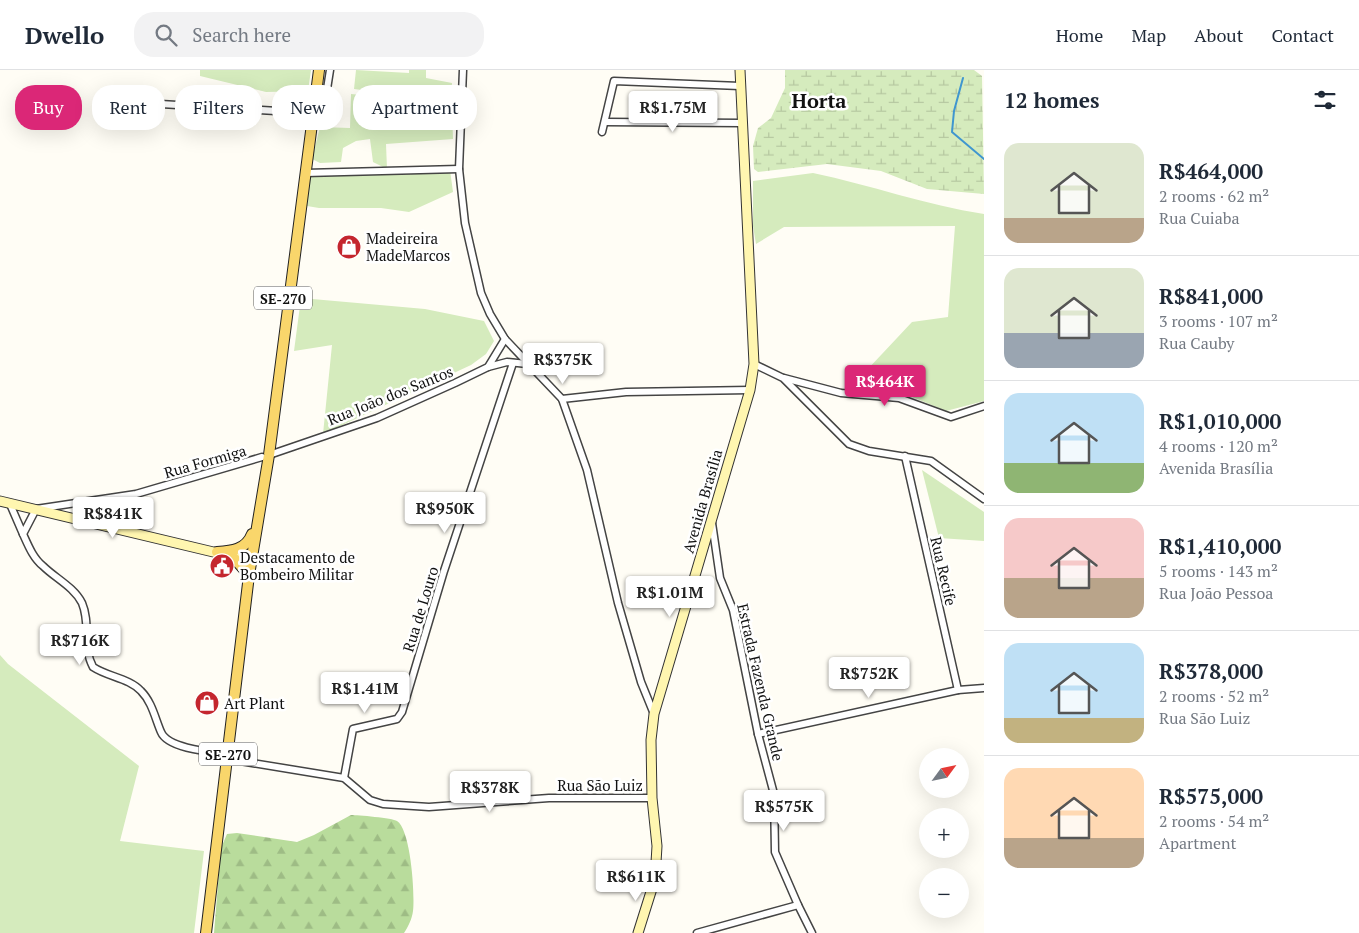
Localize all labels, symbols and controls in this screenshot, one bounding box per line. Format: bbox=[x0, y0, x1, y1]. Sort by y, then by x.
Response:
search box bbox=[134, 12, 484, 57]
text: Dwello bbox=[25, 19, 104, 51]
icon: search bbox=[152, 21, 180, 49]
text: Search here bbox=[192, 22, 291, 47]
text: Home bbox=[1056, 23, 1103, 47]
text: Map bbox=[1131, 23, 1166, 47]
text: About bbox=[1194, 23, 1243, 47]
text: Contact bbox=[1271, 23, 1334, 47]
chip: Buy bbox=[15, 85, 82, 130]
chip: Rent bbox=[92, 85, 165, 130]
chip: Filters bbox=[175, 85, 262, 130]
chip: New bbox=[272, 85, 343, 130]
chip: Apartment bbox=[353, 85, 477, 130]
text: 12 homes bbox=[1004, 86, 1100, 114]
icon: filters bbox=[1311, 86, 1339, 114]
district label: Horta bbox=[792, 87, 847, 114]
pin: R$1.75M bbox=[627, 90, 719, 133]
text: R$1.75M bbox=[640, 96, 706, 118]
text: R$464,000 bbox=[1159, 157, 1263, 185]
icon: home bbox=[1044, 163, 1104, 223]
text: 2 rooms · 62 m² bbox=[1159, 185, 1269, 207]
text: Rua Cuiaba bbox=[1159, 207, 1240, 229]
place label: Madeireira MadeMarcos bbox=[366, 228, 450, 265]
shop icon: Madeireira MadeMarcos bbox=[336, 234, 362, 260]
text: R$841,000 bbox=[1159, 282, 1263, 310]
road number: SE-270 bbox=[254, 287, 312, 310]
icon: home bbox=[1044, 288, 1104, 348]
text: 3 rooms · 107 m² bbox=[1159, 310, 1278, 332]
text: Rua Cauby bbox=[1159, 332, 1234, 354]
pin: R$375K bbox=[522, 342, 604, 385]
text: R$375K bbox=[534, 348, 592, 370]
street label: Rua João dos Santos bbox=[324, 361, 456, 429]
pin: R$464K bbox=[844, 364, 926, 407]
text: R$464K bbox=[856, 370, 914, 392]
text: R$1,010,000 bbox=[1159, 407, 1281, 435]
icon: home bbox=[1044, 413, 1104, 473]
text: 4 rooms · 120 m² bbox=[1159, 435, 1278, 457]
street label: Rua Formiga bbox=[162, 440, 249, 482]
street label: Avenida Brasília bbox=[678, 446, 727, 555]
text: Avenida Brasília bbox=[1159, 457, 1273, 479]
pin: R$950K bbox=[404, 492, 486, 534]
pin: R$841K bbox=[72, 496, 154, 539]
text: R$950K bbox=[416, 497, 474, 519]
text: R$841K bbox=[84, 502, 142, 524]
text: R$1,410,000 bbox=[1159, 532, 1281, 560]
street label: Rua Recife bbox=[926, 535, 962, 607]
icon: home bbox=[1044, 538, 1104, 598]
place label: Destacamento de Bombeiro Militar bbox=[240, 547, 355, 584]
public building icon: Destacamento de Bombeiro Militar bbox=[209, 553, 235, 579]
text: 5 rooms · 143 m² bbox=[1159, 560, 1278, 582]
street label: Rua de Louro bbox=[398, 564, 442, 654]
pin: R$1.01M bbox=[624, 576, 716, 618]
text: R$1.01M bbox=[637, 581, 703, 603]
text: Rua João Pessoa bbox=[1159, 582, 1273, 604]
street label: Estrada Fazenda Grande bbox=[733, 601, 789, 763]
pin: R$716K bbox=[39, 624, 121, 666]
text: R$716K bbox=[51, 629, 109, 651]
pin: R$752K bbox=[828, 656, 910, 699]
text: R$378,000 bbox=[1159, 657, 1263, 685]
text: R$752K bbox=[840, 662, 898, 684]
icon: home bbox=[1044, 663, 1104, 723]
pin: R$1.41M bbox=[319, 672, 411, 714]
text: R$1.41M bbox=[332, 677, 398, 699]
text: 2 rooms · 52 m² bbox=[1159, 685, 1269, 707]
shop icon: Art Plant bbox=[194, 690, 220, 716]
place label: Art Plant bbox=[224, 693, 285, 713]
text: Rua São Luiz bbox=[1159, 707, 1250, 729]
road number: SE-270 bbox=[199, 742, 257, 766]
north arrow bbox=[919, 748, 969, 798]
map controls bbox=[919, 748, 969, 918]
pin: R$378K bbox=[449, 770, 531, 813]
street label: Rua São Luiz bbox=[557, 775, 643, 795]
text: R$378K bbox=[461, 776, 519, 798]
text: R$575,000 bbox=[1159, 782, 1263, 810]
icon: home bbox=[1044, 788, 1104, 848]
pin: R$575K bbox=[743, 790, 825, 832]
text: R$575K bbox=[755, 795, 813, 817]
button: + bbox=[919, 808, 969, 858]
text: 2 rooms · 54 m² bbox=[1159, 810, 1269, 832]
text: Apartment bbox=[1159, 832, 1236, 854]
pin: R$611K bbox=[595, 860, 677, 902]
text: R$611K bbox=[607, 865, 665, 887]
button: − bbox=[919, 868, 969, 918]

